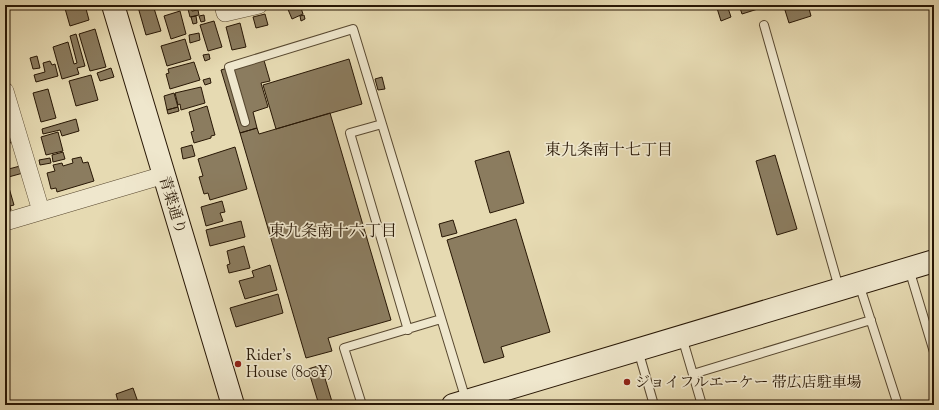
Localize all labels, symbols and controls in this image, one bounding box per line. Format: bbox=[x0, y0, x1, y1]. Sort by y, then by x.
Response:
district label: 東九条南十七丁目 bbox=[545, 140, 673, 163]
street label: 青葉通り bbox=[153, 174, 190, 237]
district label: 東九条南十六丁目 bbox=[269, 221, 397, 244]
place label: Rider’s House (800¥) bbox=[246, 346, 333, 384]
marker: Rider’s House (800¥) bbox=[233, 359, 243, 369]
place label: ジョイフルエーケー 帯広店駐車場 bbox=[635, 373, 862, 394]
marker: ジョイフルエーケー 帯広店駐車場 bbox=[622, 377, 632, 387]

